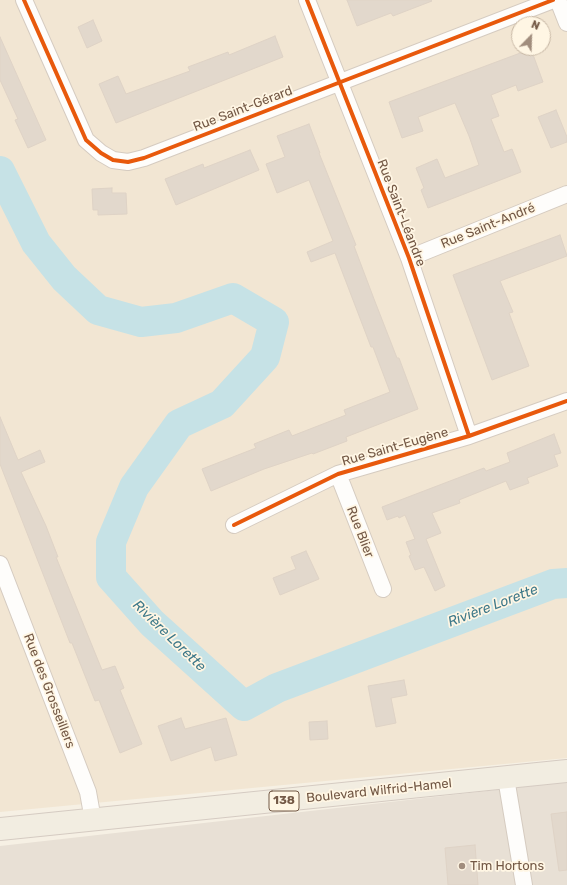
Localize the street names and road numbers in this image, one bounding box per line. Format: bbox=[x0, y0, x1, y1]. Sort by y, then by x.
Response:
street label: Rue Saint-Gérard bbox=[191, 83, 295, 135]
street label: Rue Saint-Léandre bbox=[373, 157, 429, 269]
street label: Rue Saint-André bbox=[439, 200, 537, 252]
street label: Rue Saint-Eugène bbox=[340, 424, 450, 470]
street label: Rue Blier bbox=[343, 504, 377, 560]
street label: Rue des Grosseillers bbox=[20, 631, 78, 751]
street label: Boulevard Wilfrid-Hamel bbox=[305, 776, 453, 806]
road number: 138 bbox=[269, 791, 299, 811]

